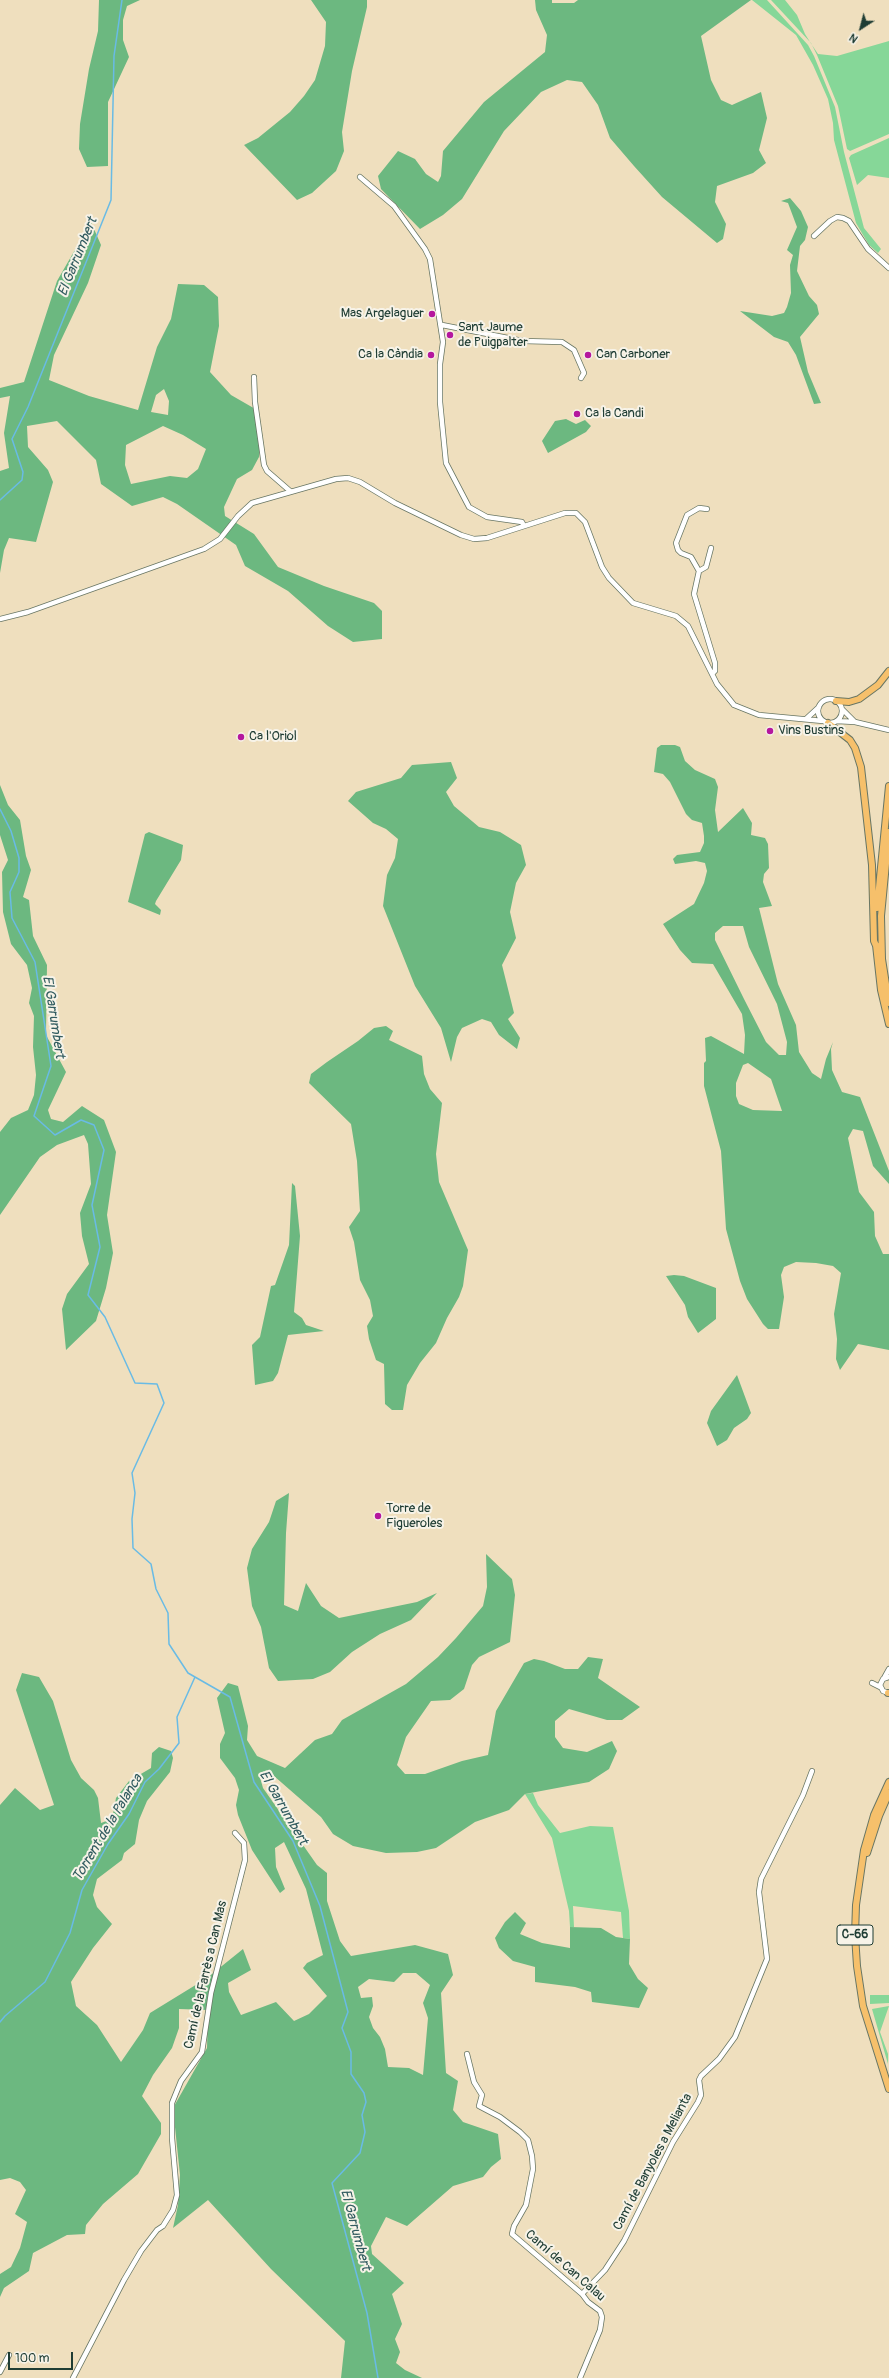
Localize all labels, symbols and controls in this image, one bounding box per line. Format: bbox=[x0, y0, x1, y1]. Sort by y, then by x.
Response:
north arrow bbox=[841, 8, 881, 48]
text: N bbox=[847, 31, 860, 46]
water label: El Garrumbert bbox=[55, 215, 101, 299]
place label: Mas Argelaguer bbox=[341, 306, 424, 322]
marker: Mas Argelaguer bbox=[427, 309, 437, 319]
place label: Sant Jaume de Puigpalter bbox=[458, 320, 528, 351]
marker: Sant Jaume de Puigpalter bbox=[445, 330, 455, 340]
place label: Ca la Càndia bbox=[358, 347, 423, 363]
place label: Can Carboner bbox=[596, 347, 670, 363]
marker: Ca la Càndia bbox=[426, 350, 436, 360]
marker: Can Carboner bbox=[583, 350, 593, 360]
place label: Ca la Candi bbox=[585, 406, 644, 422]
marker: Ca la Candi bbox=[572, 409, 582, 419]
place label: Vins Bustins bbox=[778, 723, 844, 739]
marker: Vins Bustins bbox=[765, 726, 775, 736]
place label: Ca l'Oriol bbox=[249, 729, 297, 745]
marker: Ca l'Oriol bbox=[236, 732, 246, 742]
water label: El Garrumbert bbox=[38, 975, 68, 1059]
place label: Torre de Figueroles bbox=[386, 1501, 442, 1532]
marker: Torre de Figueroles bbox=[373, 1511, 383, 1521]
water label: El Garrumbert bbox=[255, 1768, 311, 1848]
water label: Torrent de la Palanca bbox=[69, 1771, 147, 1885]
street label: Camí de la Farrès a Can Mas bbox=[181, 1899, 231, 2051]
road number: C-66 bbox=[837, 1925, 873, 1945]
street label: Camí de Banyoles a Melianta bbox=[610, 2091, 696, 2233]
water label: El Garrumbert bbox=[336, 2188, 374, 2272]
street label: Camí de Can Calau bbox=[522, 2227, 608, 2305]
scale bar bbox=[10, 2344, 75, 2370]
text: 100 m bbox=[15, 2351, 49, 2366]

